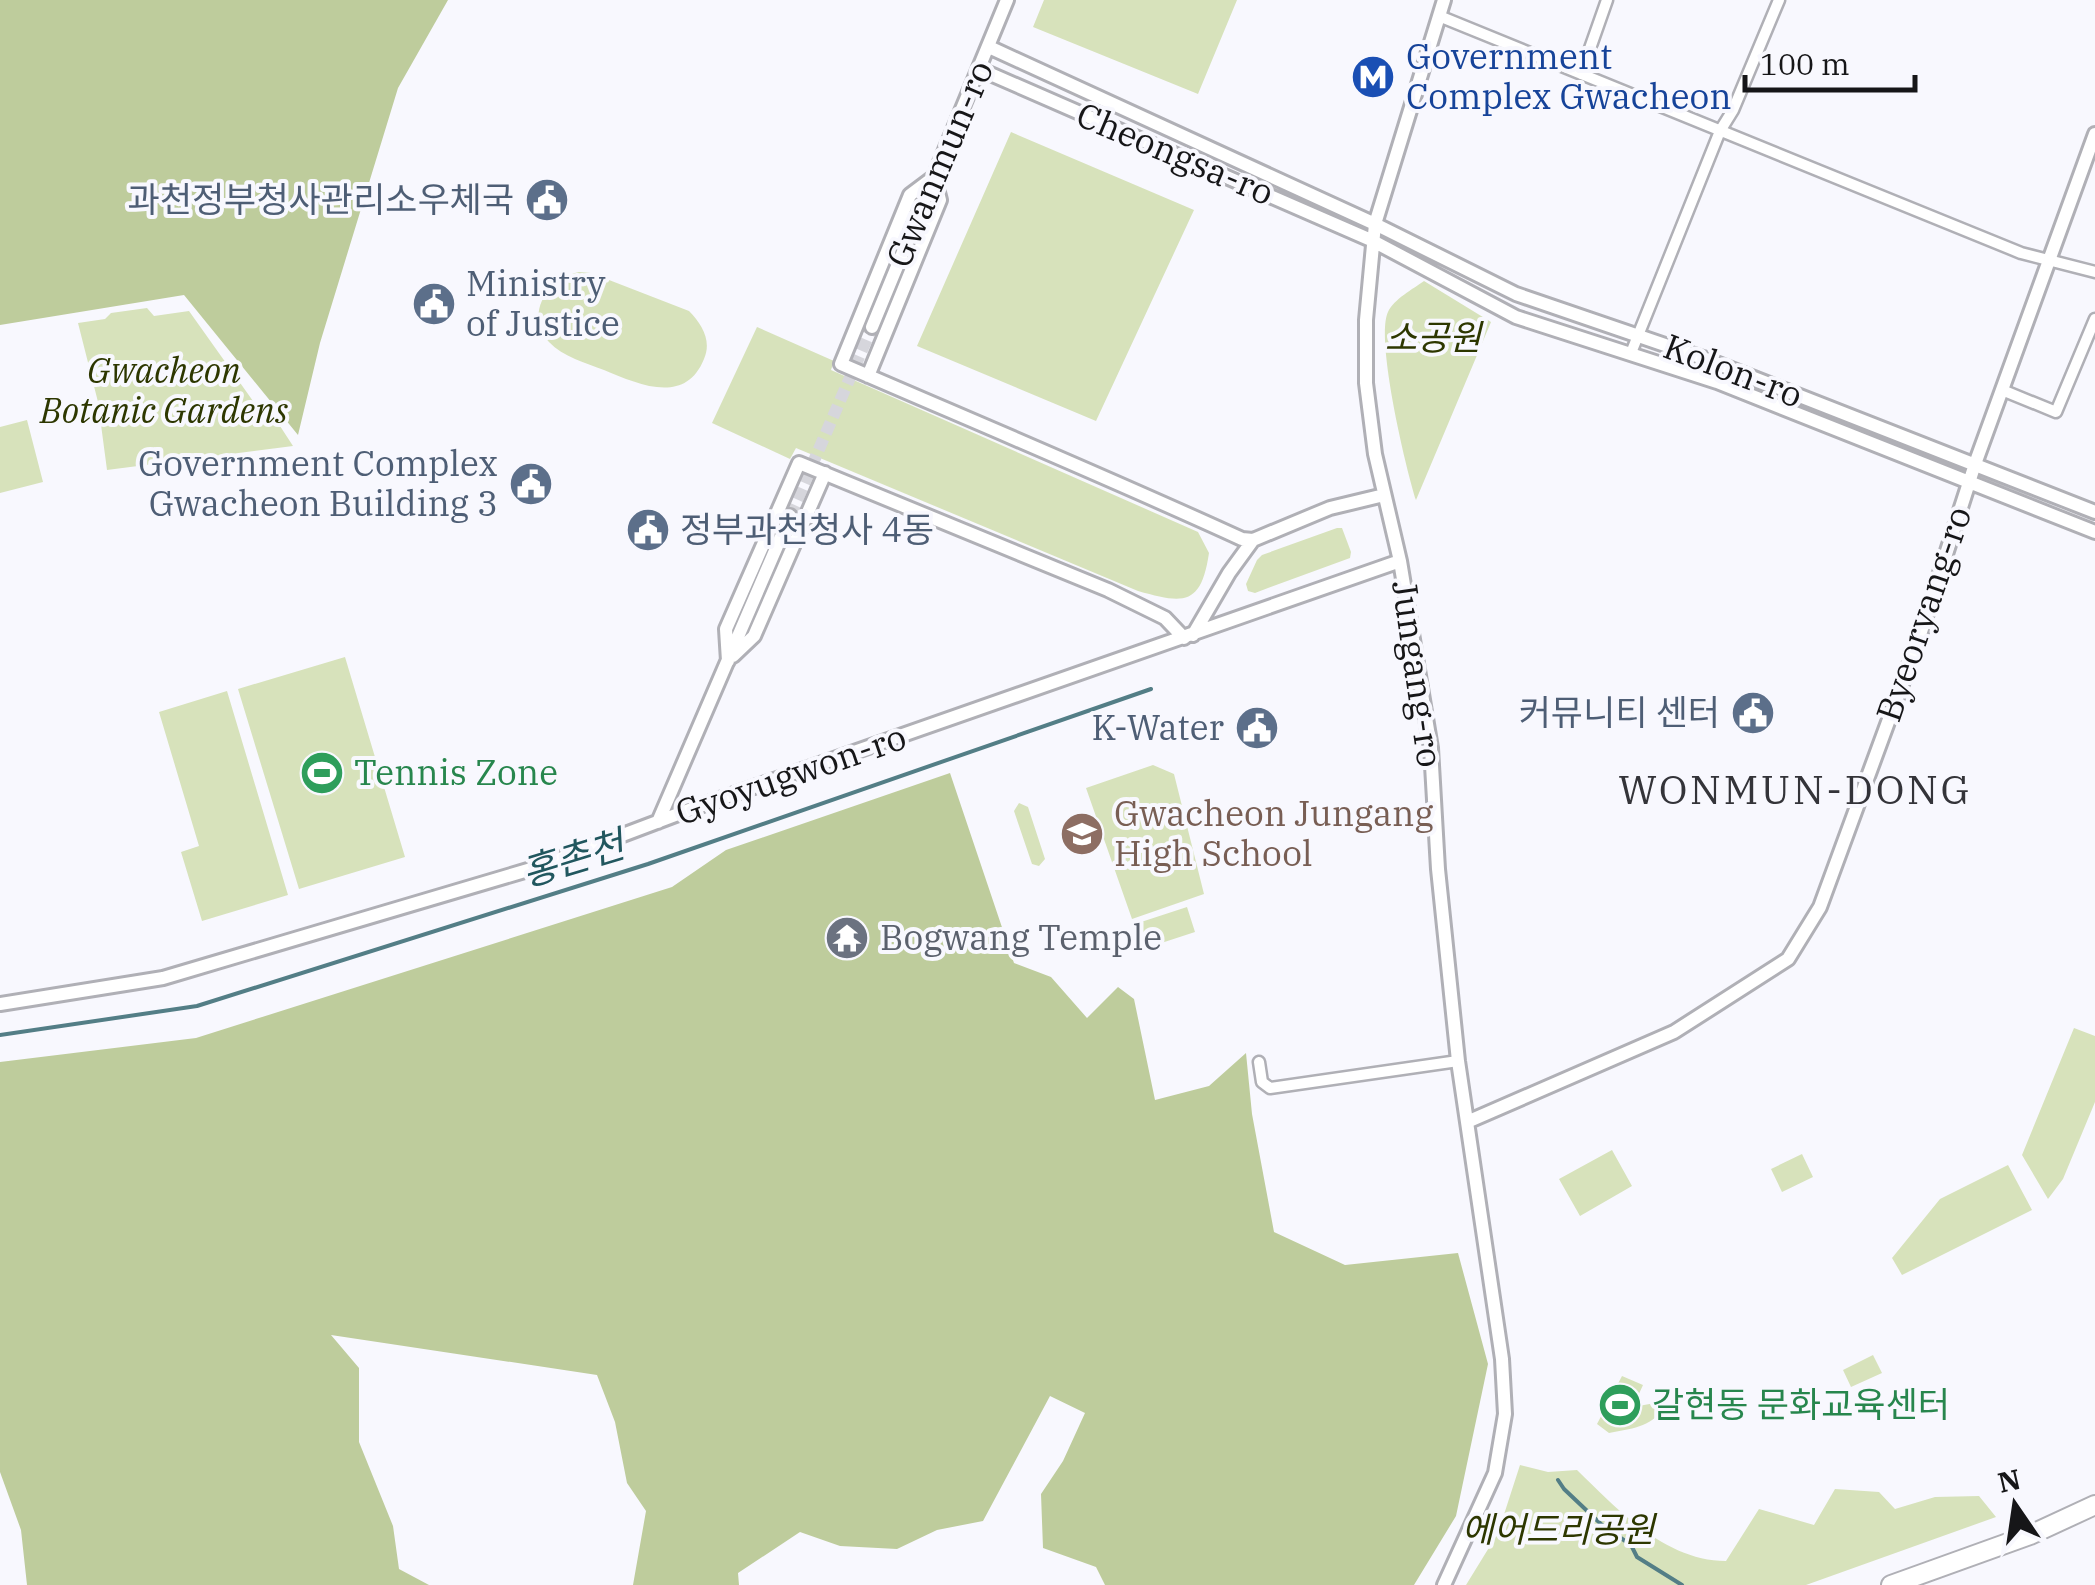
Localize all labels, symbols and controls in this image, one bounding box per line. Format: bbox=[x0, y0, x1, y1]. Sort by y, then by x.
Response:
scale bar bbox=[1745, 30, 1915, 92]
place label: Government Complex Gwacheon bbox=[1406, 33, 1732, 119]
text: 100 m bbox=[1760, 44, 1850, 83]
street label: Gwanmun-ro bbox=[875, 53, 1003, 274]
metro station icon: Government Complex Gwacheon bbox=[1350, 54, 1396, 100]
street label: Cheongsa-ro bbox=[1070, 91, 1281, 215]
place label: 과천정부청사관리소우체국 bbox=[128, 176, 514, 222]
public building icon: 과천정부청사관리소우체국 bbox=[524, 177, 570, 223]
place label: Ministry of Justice bbox=[466, 260, 620, 346]
public building icon: Ministry of Justice bbox=[411, 281, 457, 327]
park label: 소공원 bbox=[1385, 314, 1484, 360]
street label: Kolon-ro bbox=[1657, 323, 1809, 418]
park label: Gwacheon Botanic Gardens bbox=[39, 347, 288, 433]
place label: Government Complex Gwacheon Building 3 bbox=[138, 440, 498, 526]
public building icon: Government Complex Gwacheon Building 3 bbox=[508, 461, 554, 507]
street label: Byeoryang-ro bbox=[1865, 500, 1981, 727]
place label: 정부과천청사 4동 bbox=[680, 506, 935, 552]
public building icon: 정부과천청사 4동 bbox=[625, 507, 671, 553]
street label: Jungang-ro bbox=[1382, 577, 1454, 770]
place label: 커뮤니티 센터 bbox=[1519, 689, 1720, 735]
public building icon: 커뮤니티 센터 bbox=[1730, 690, 1776, 736]
place label: K-Water bbox=[1091, 704, 1224, 750]
public building icon: K-Water bbox=[1234, 705, 1280, 751]
street label: Gyoyugwon-ro bbox=[669, 713, 912, 835]
place label: Tennis Zone bbox=[354, 749, 558, 795]
sports icon: Tennis Zone bbox=[299, 750, 345, 796]
district label: WONMUN-DONG bbox=[1618, 763, 1972, 815]
place label: Gwacheon Jungang High School bbox=[1114, 790, 1433, 876]
school or university icon: Gwacheon Jungang High School bbox=[1059, 811, 1105, 857]
water label: 홍촌천 bbox=[515, 818, 634, 896]
place label: Bogwang Temple bbox=[880, 914, 1162, 960]
temple icon: Bogwang Temple bbox=[824, 915, 870, 961]
place label: 갈현동 문화교육센터 bbox=[1652, 1381, 1950, 1427]
sports icon: 갈현동 문화교육센터 bbox=[1597, 1382, 1643, 1428]
north arrow bbox=[1965, 1455, 2065, 1555]
text: N bbox=[1994, 1460, 2024, 1501]
park label: 에어드리공원 bbox=[1461, 1506, 1657, 1552]

